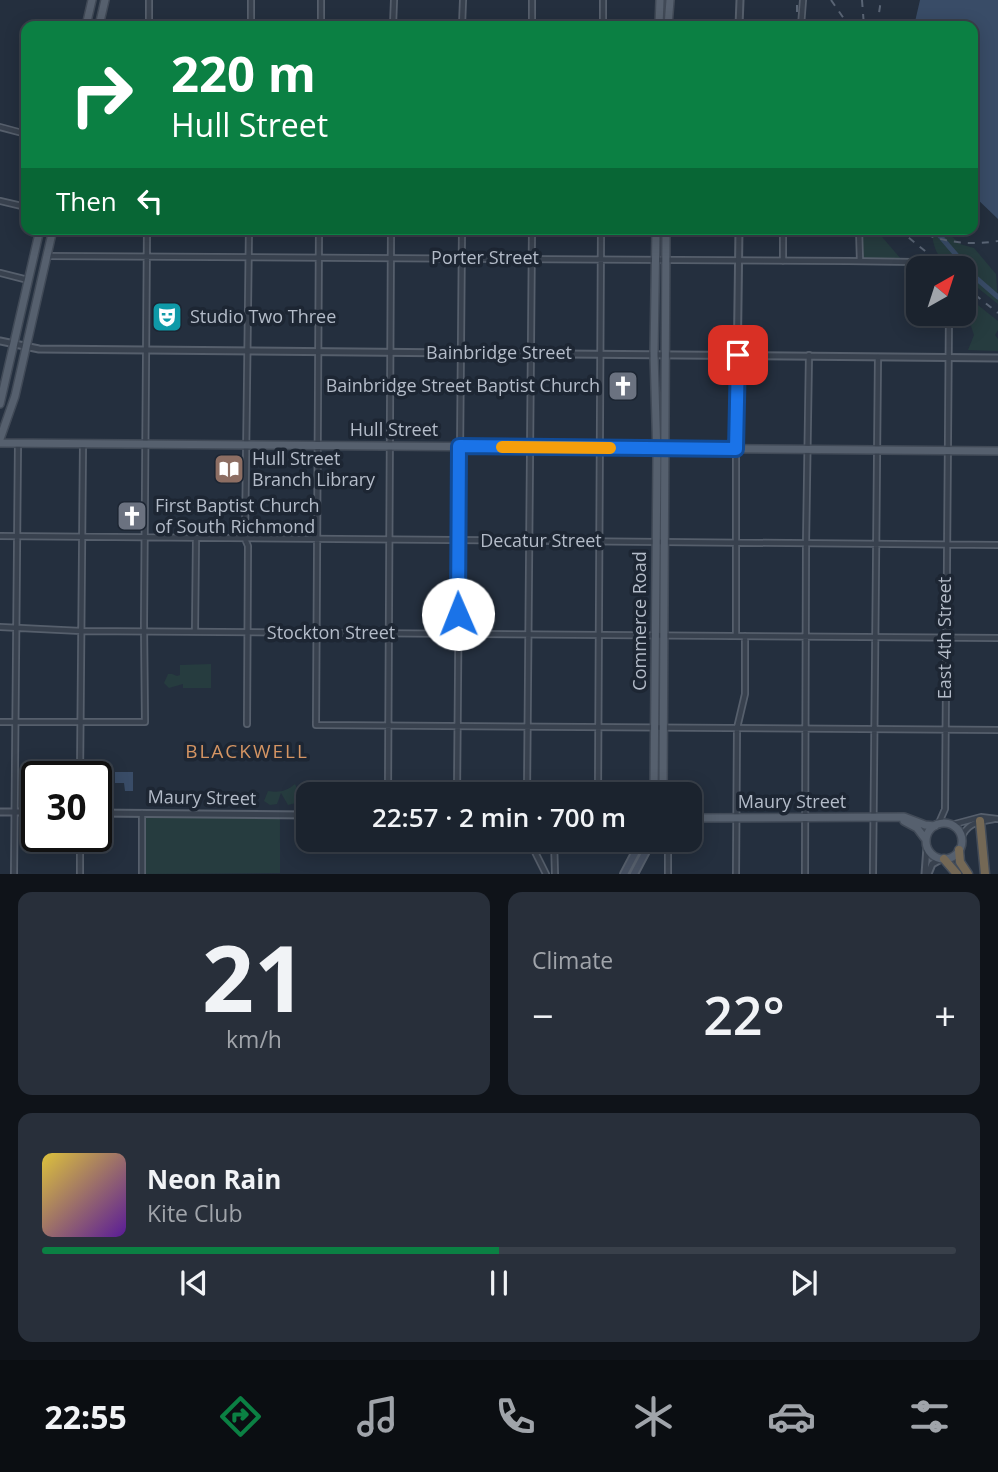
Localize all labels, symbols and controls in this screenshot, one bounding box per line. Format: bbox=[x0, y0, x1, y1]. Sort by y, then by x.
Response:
text: 220 m bbox=[171, 40, 316, 106]
icon: right bbox=[56, 49, 147, 140]
text: Hull Street bbox=[171, 103, 328, 146]
icon: left bbox=[131, 182, 169, 220]
text: Then bbox=[56, 183, 117, 219]
street label: Porter Street bbox=[431, 245, 539, 269]
north arrow bbox=[906, 256, 976, 326]
map controls bbox=[906, 256, 976, 326]
theatre icon: Studio Two Three bbox=[150, 300, 184, 334]
place label: Studio Two Three bbox=[190, 304, 336, 328]
pin bbox=[708, 325, 768, 385]
icon: arrive bbox=[719, 336, 757, 374]
street label: Bainbridge Street bbox=[426, 340, 572, 364]
church icon: Bainbridge Street Baptist Church bbox=[606, 369, 640, 403]
place label: Bainbridge Street Baptist Church bbox=[326, 373, 600, 397]
street label: Hull Street bbox=[350, 417, 438, 441]
place label: Hull Street Branch Library bbox=[252, 446, 376, 491]
library icon: Hull Street Branch Library bbox=[212, 452, 246, 486]
place label: First Baptist Church of South Richmond bbox=[155, 493, 320, 538]
church icon: First Baptist Church of South Richmond bbox=[115, 499, 149, 533]
street label: Decatur Street bbox=[480, 528, 602, 552]
street label: Commerce Road bbox=[627, 551, 651, 691]
position arrow bbox=[421, 577, 495, 651]
street label: East 4th Street bbox=[932, 577, 956, 699]
street label: Stockton Street bbox=[267, 620, 395, 644]
district label: BLACKWELL bbox=[185, 738, 309, 764]
speed limit sign: 30 bbox=[21, 761, 112, 852]
street label: Maury Street bbox=[148, 784, 256, 810]
street label: Maury Street bbox=[738, 789, 846, 813]
text: 22:57 · 2 min · 700 m bbox=[372, 799, 626, 835]
text: 21 bbox=[202, 915, 306, 1039]
text: Climate bbox=[532, 944, 613, 976]
text: 22° bbox=[703, 979, 785, 1050]
text: − bbox=[532, 989, 554, 1041]
text: + bbox=[934, 989, 956, 1041]
text: km/h bbox=[226, 1023, 282, 1055]
text: Neon Rain bbox=[147, 1161, 281, 1197]
text: Kite Club bbox=[147, 1197, 242, 1229]
icon: previous bbox=[175, 1264, 213, 1302]
icon: pause bbox=[480, 1264, 518, 1302]
icon: next bbox=[785, 1264, 823, 1302]
icon: directions bbox=[216, 1392, 265, 1441]
icon: music bbox=[353, 1392, 402, 1441]
icon: phone bbox=[491, 1392, 540, 1441]
icon: climate bbox=[629, 1392, 678, 1441]
icon: car bbox=[767, 1392, 816, 1441]
icon: filters bbox=[905, 1392, 954, 1441]
text: 22:55 bbox=[44, 1395, 127, 1438]

